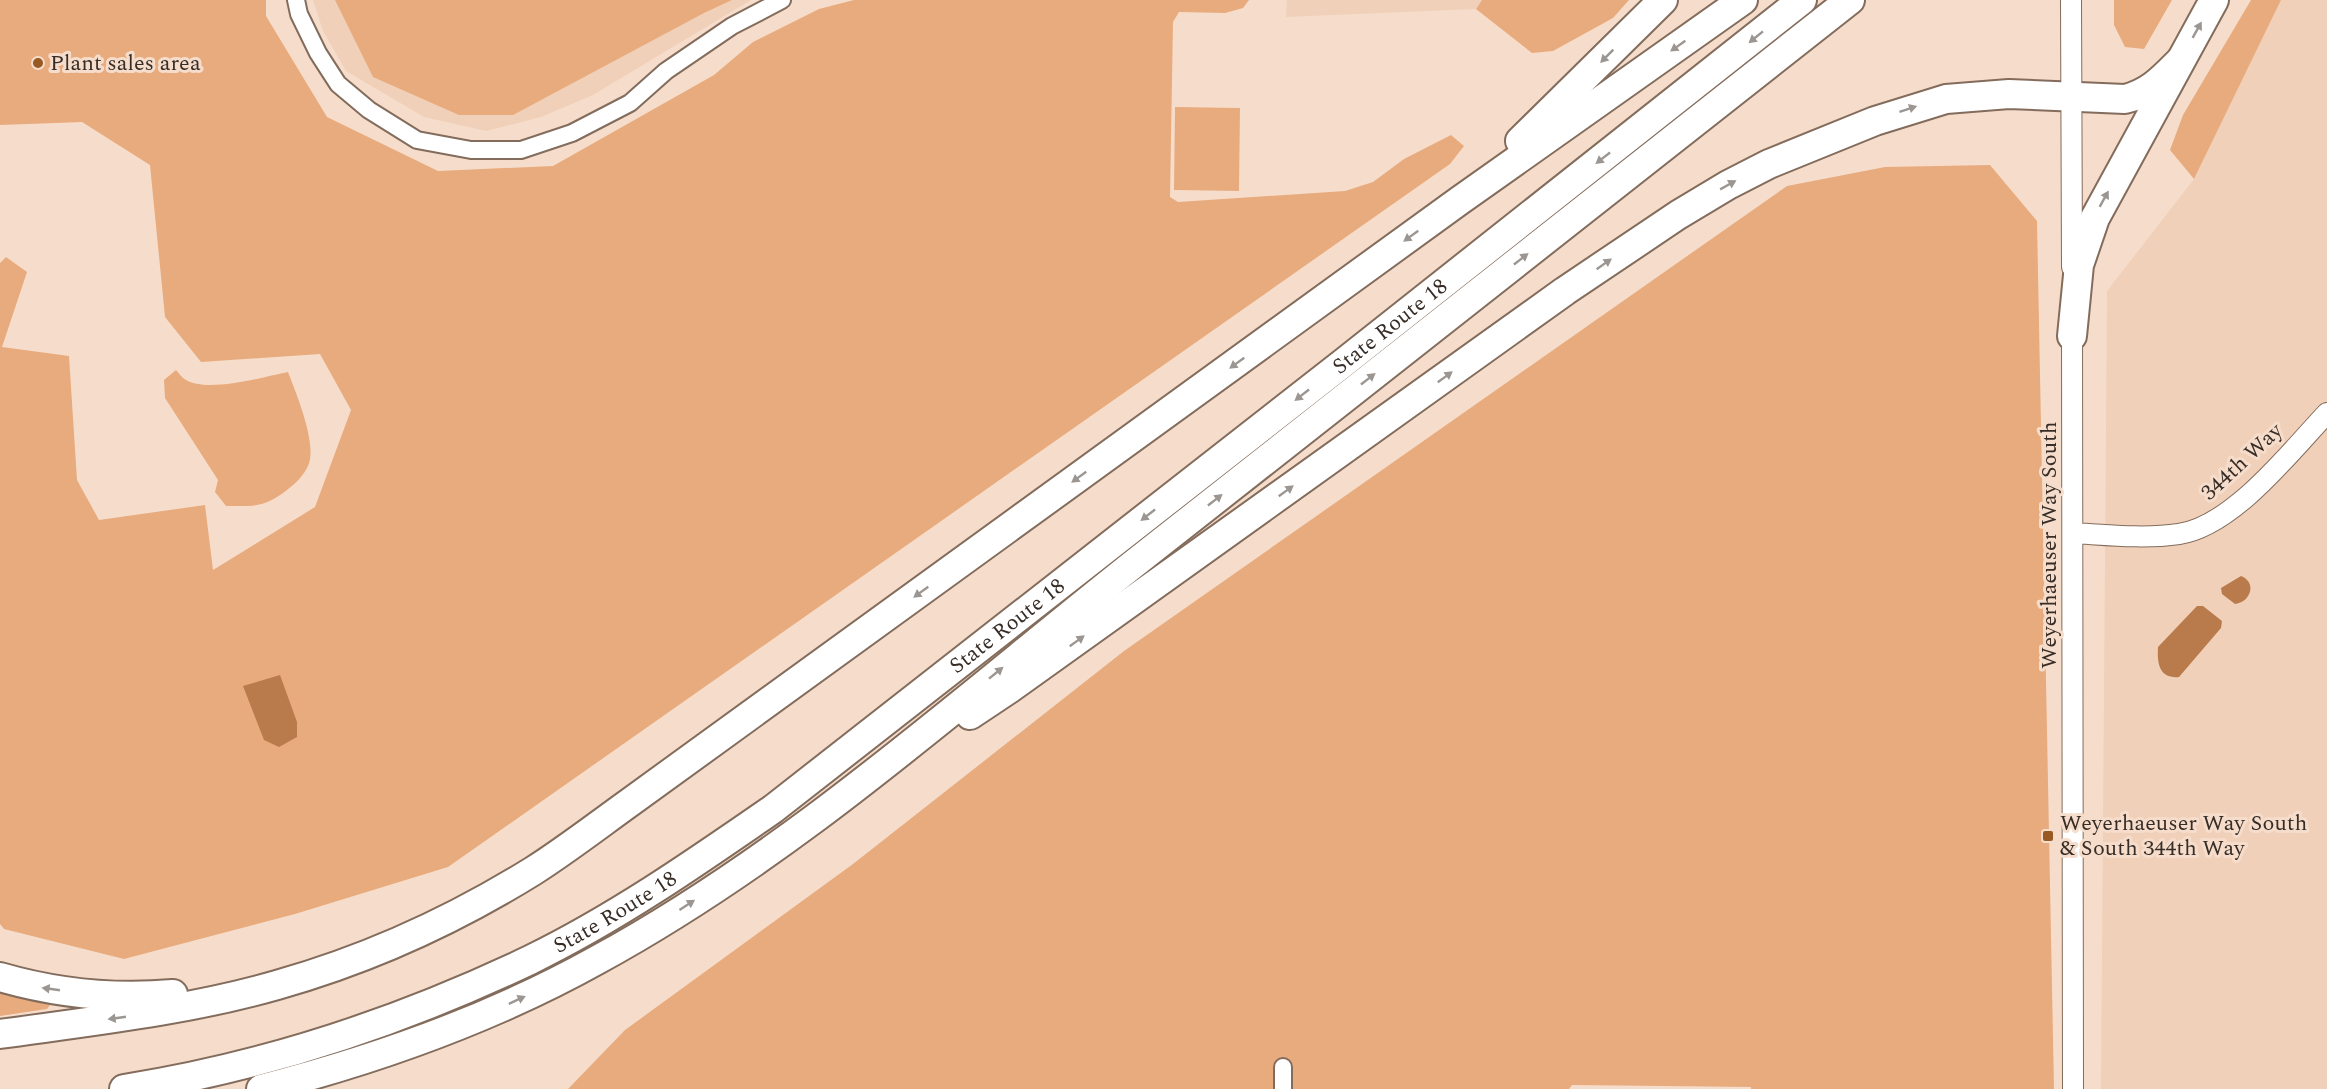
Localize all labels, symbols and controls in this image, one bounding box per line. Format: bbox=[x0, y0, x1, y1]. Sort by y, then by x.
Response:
one-way arrow bbox=[2192, 21, 2202, 38]
one-way arrow bbox=[1749, 30, 1764, 42]
one-way arrow bbox=[1670, 40, 1686, 52]
place label: Plant sales area bbox=[50, 47, 201, 80]
one-way arrow bbox=[1600, 48, 1614, 62]
marker: Plant sales area bbox=[31, 56, 45, 70]
one-way arrow bbox=[1899, 104, 1917, 114]
one-way arrow bbox=[1596, 151, 1611, 163]
one-way arrow bbox=[1720, 180, 1737, 190]
one-way arrow bbox=[2099, 191, 2109, 208]
one-way arrow bbox=[1404, 230, 1420, 242]
one-way arrow bbox=[1513, 252, 1529, 265]
one-way arrow bbox=[1595, 258, 1611, 270]
street label: State Route 18 bbox=[1325, 270, 1455, 382]
one-way arrow bbox=[1229, 357, 1245, 369]
one-way arrow bbox=[1436, 371, 1452, 383]
one-way arrow bbox=[1360, 373, 1376, 386]
one-way arrow bbox=[1294, 389, 1310, 402]
street label: 344th Way bbox=[2194, 414, 2291, 509]
street label: Weyerhaeuser Way South bbox=[2033, 421, 2066, 669]
one-way arrow bbox=[1071, 471, 1087, 483]
one-way arrow bbox=[1278, 485, 1294, 497]
one-way arrow bbox=[1207, 494, 1222, 506]
one-way arrow bbox=[1140, 509, 1156, 521]
street label: State Route 18 bbox=[942, 570, 1072, 682]
one-way arrow bbox=[913, 586, 929, 598]
one-way arrow bbox=[1068, 635, 1084, 647]
one-way arrow bbox=[988, 667, 1003, 680]
place label: Weyerhaeuser Way South & South 344th Way bbox=[2060, 807, 2307, 865]
marker: Weyerhaeuser Way South & South 344th Way bbox=[2041, 829, 2055, 843]
street label: State Route 18 bbox=[547, 862, 683, 962]
one-way arrow bbox=[679, 900, 696, 911]
one-way arrow bbox=[42, 984, 61, 993]
one-way arrow bbox=[509, 995, 527, 1005]
one-way arrow bbox=[107, 1013, 126, 1022]

